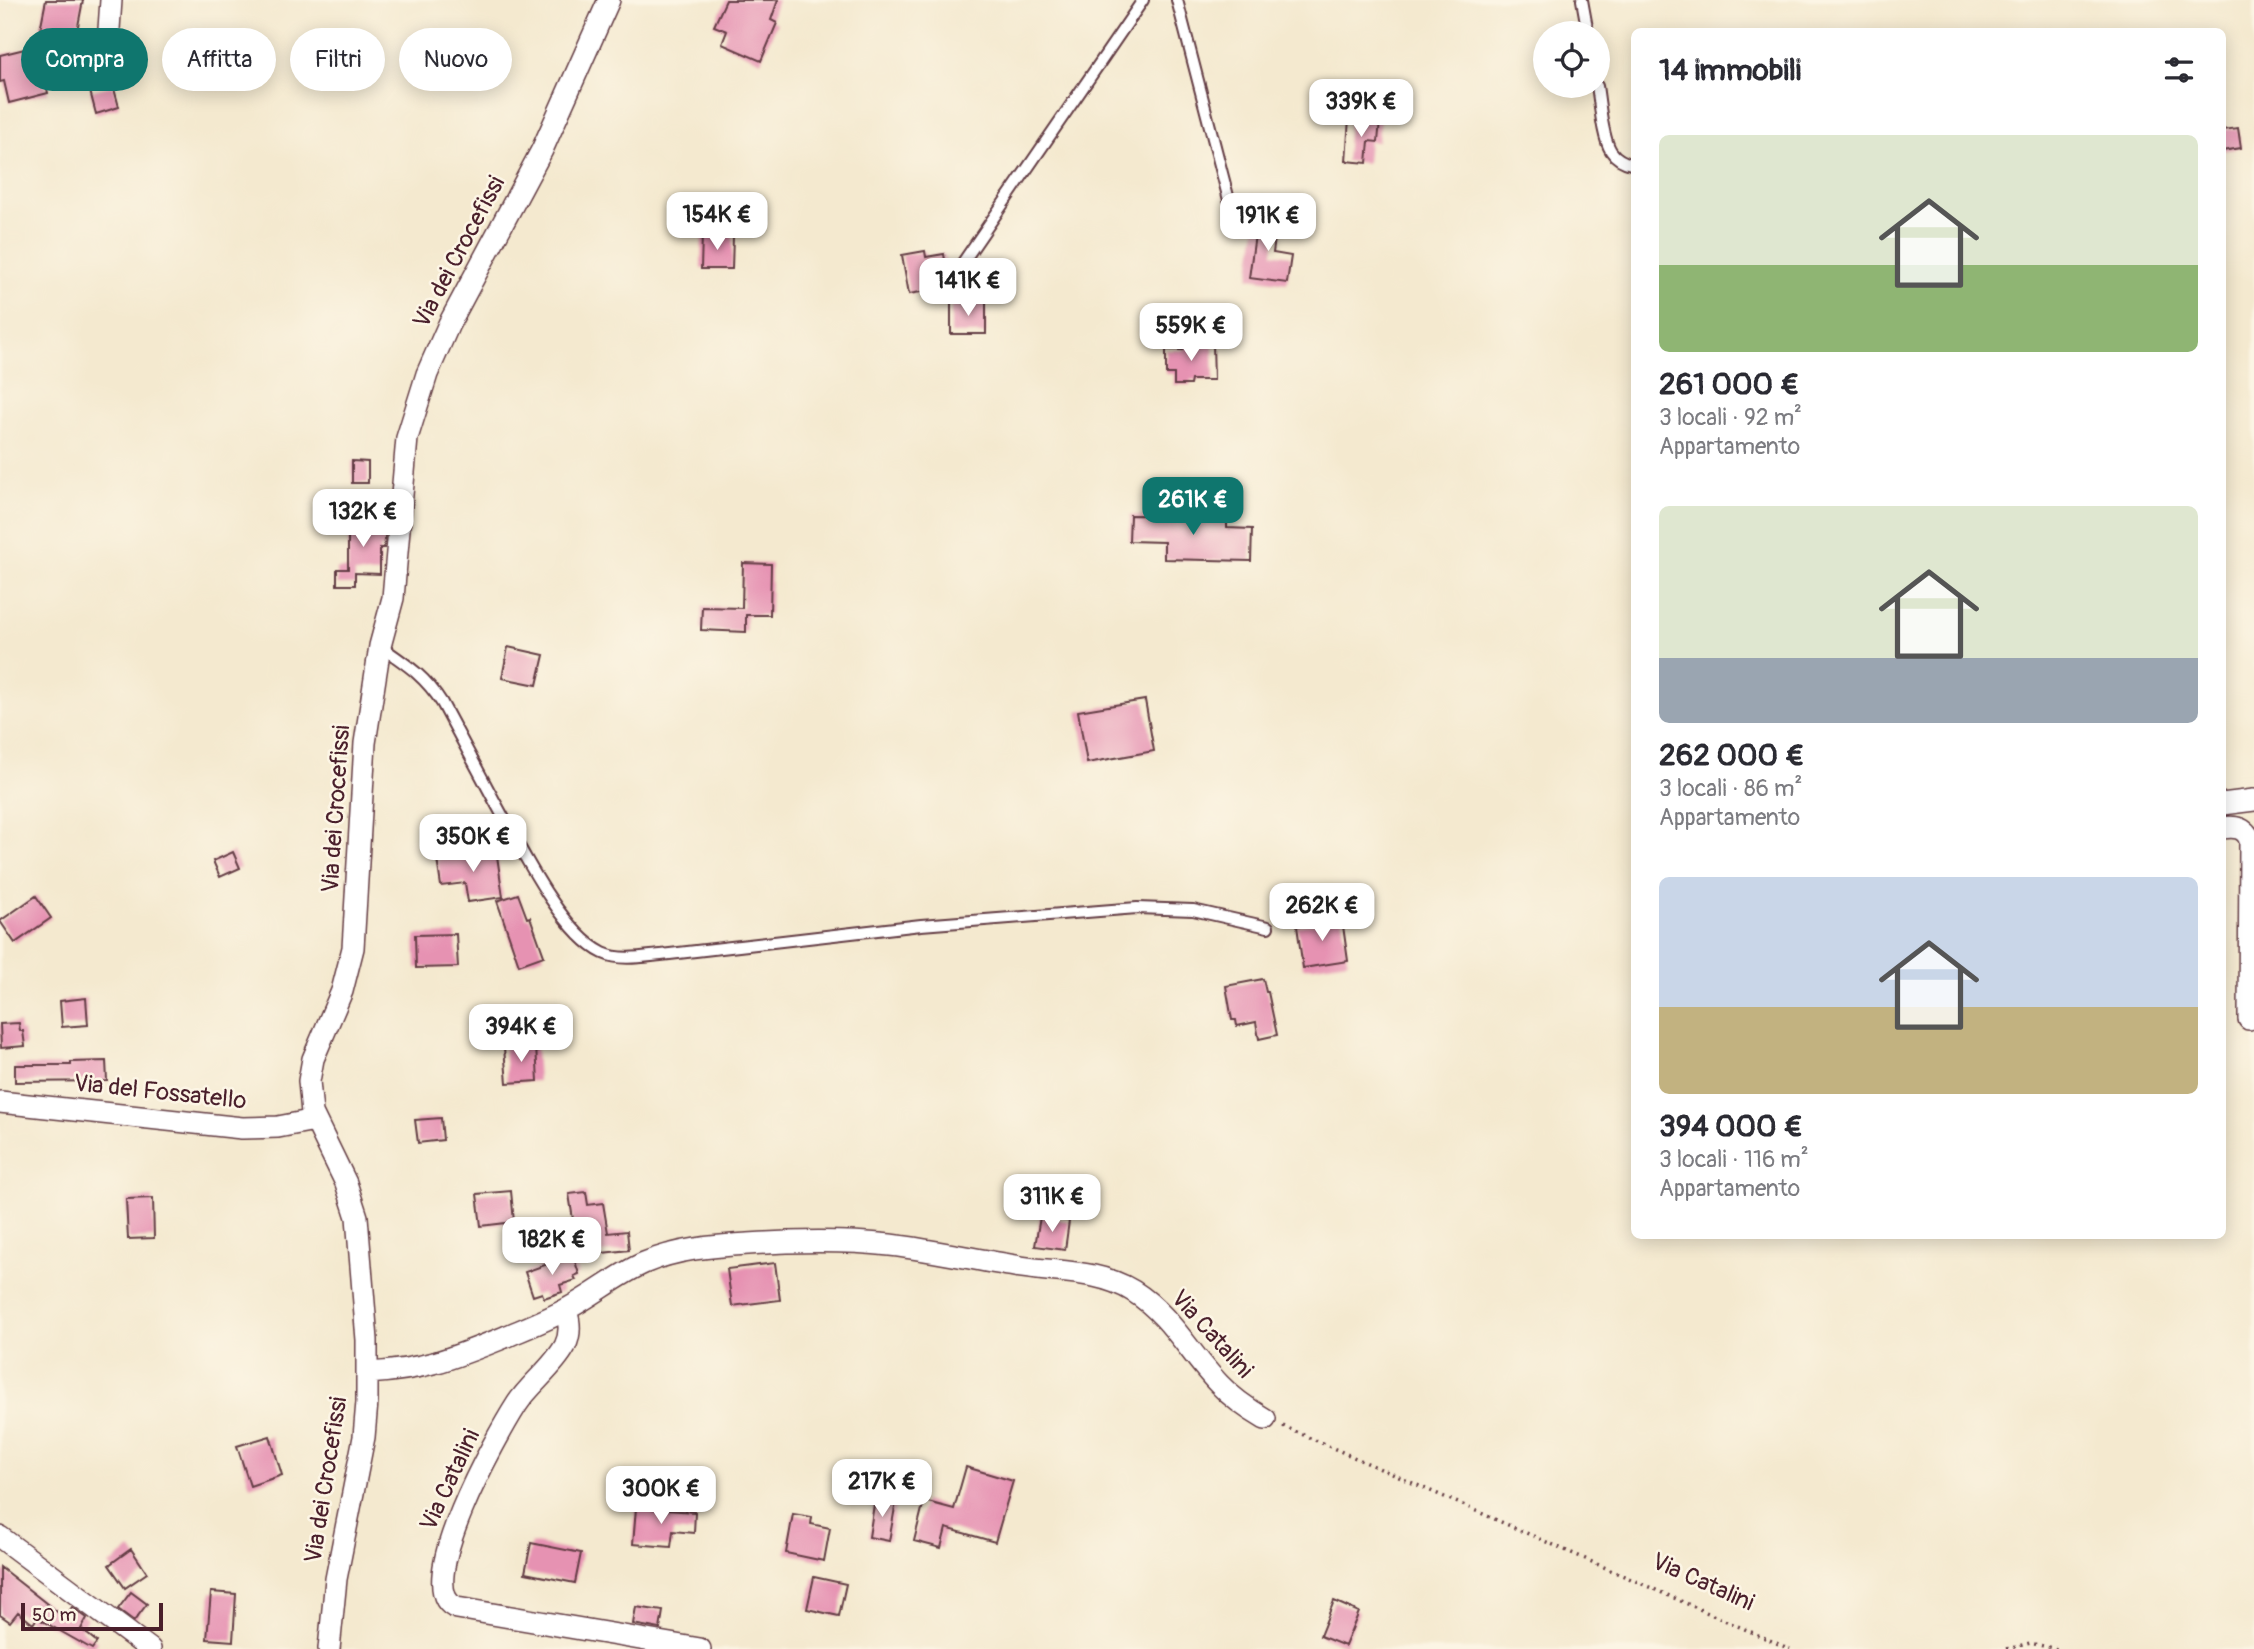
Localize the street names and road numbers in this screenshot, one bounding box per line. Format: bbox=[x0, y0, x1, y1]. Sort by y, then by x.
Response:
street label: Via dei Crocefissi bbox=[407, 171, 511, 333]
street label: Via dei Crocefissi bbox=[316, 724, 356, 894]
street label: Via del Fossatello bbox=[72, 1069, 248, 1116]
street label: Via Catalini bbox=[1165, 1284, 1259, 1384]
street label: Via dei Crocefissi bbox=[299, 1395, 353, 1565]
street label: Via Catalini bbox=[414, 1425, 486, 1535]
street label: Via Catalini bbox=[1647, 1547, 1759, 1617]

